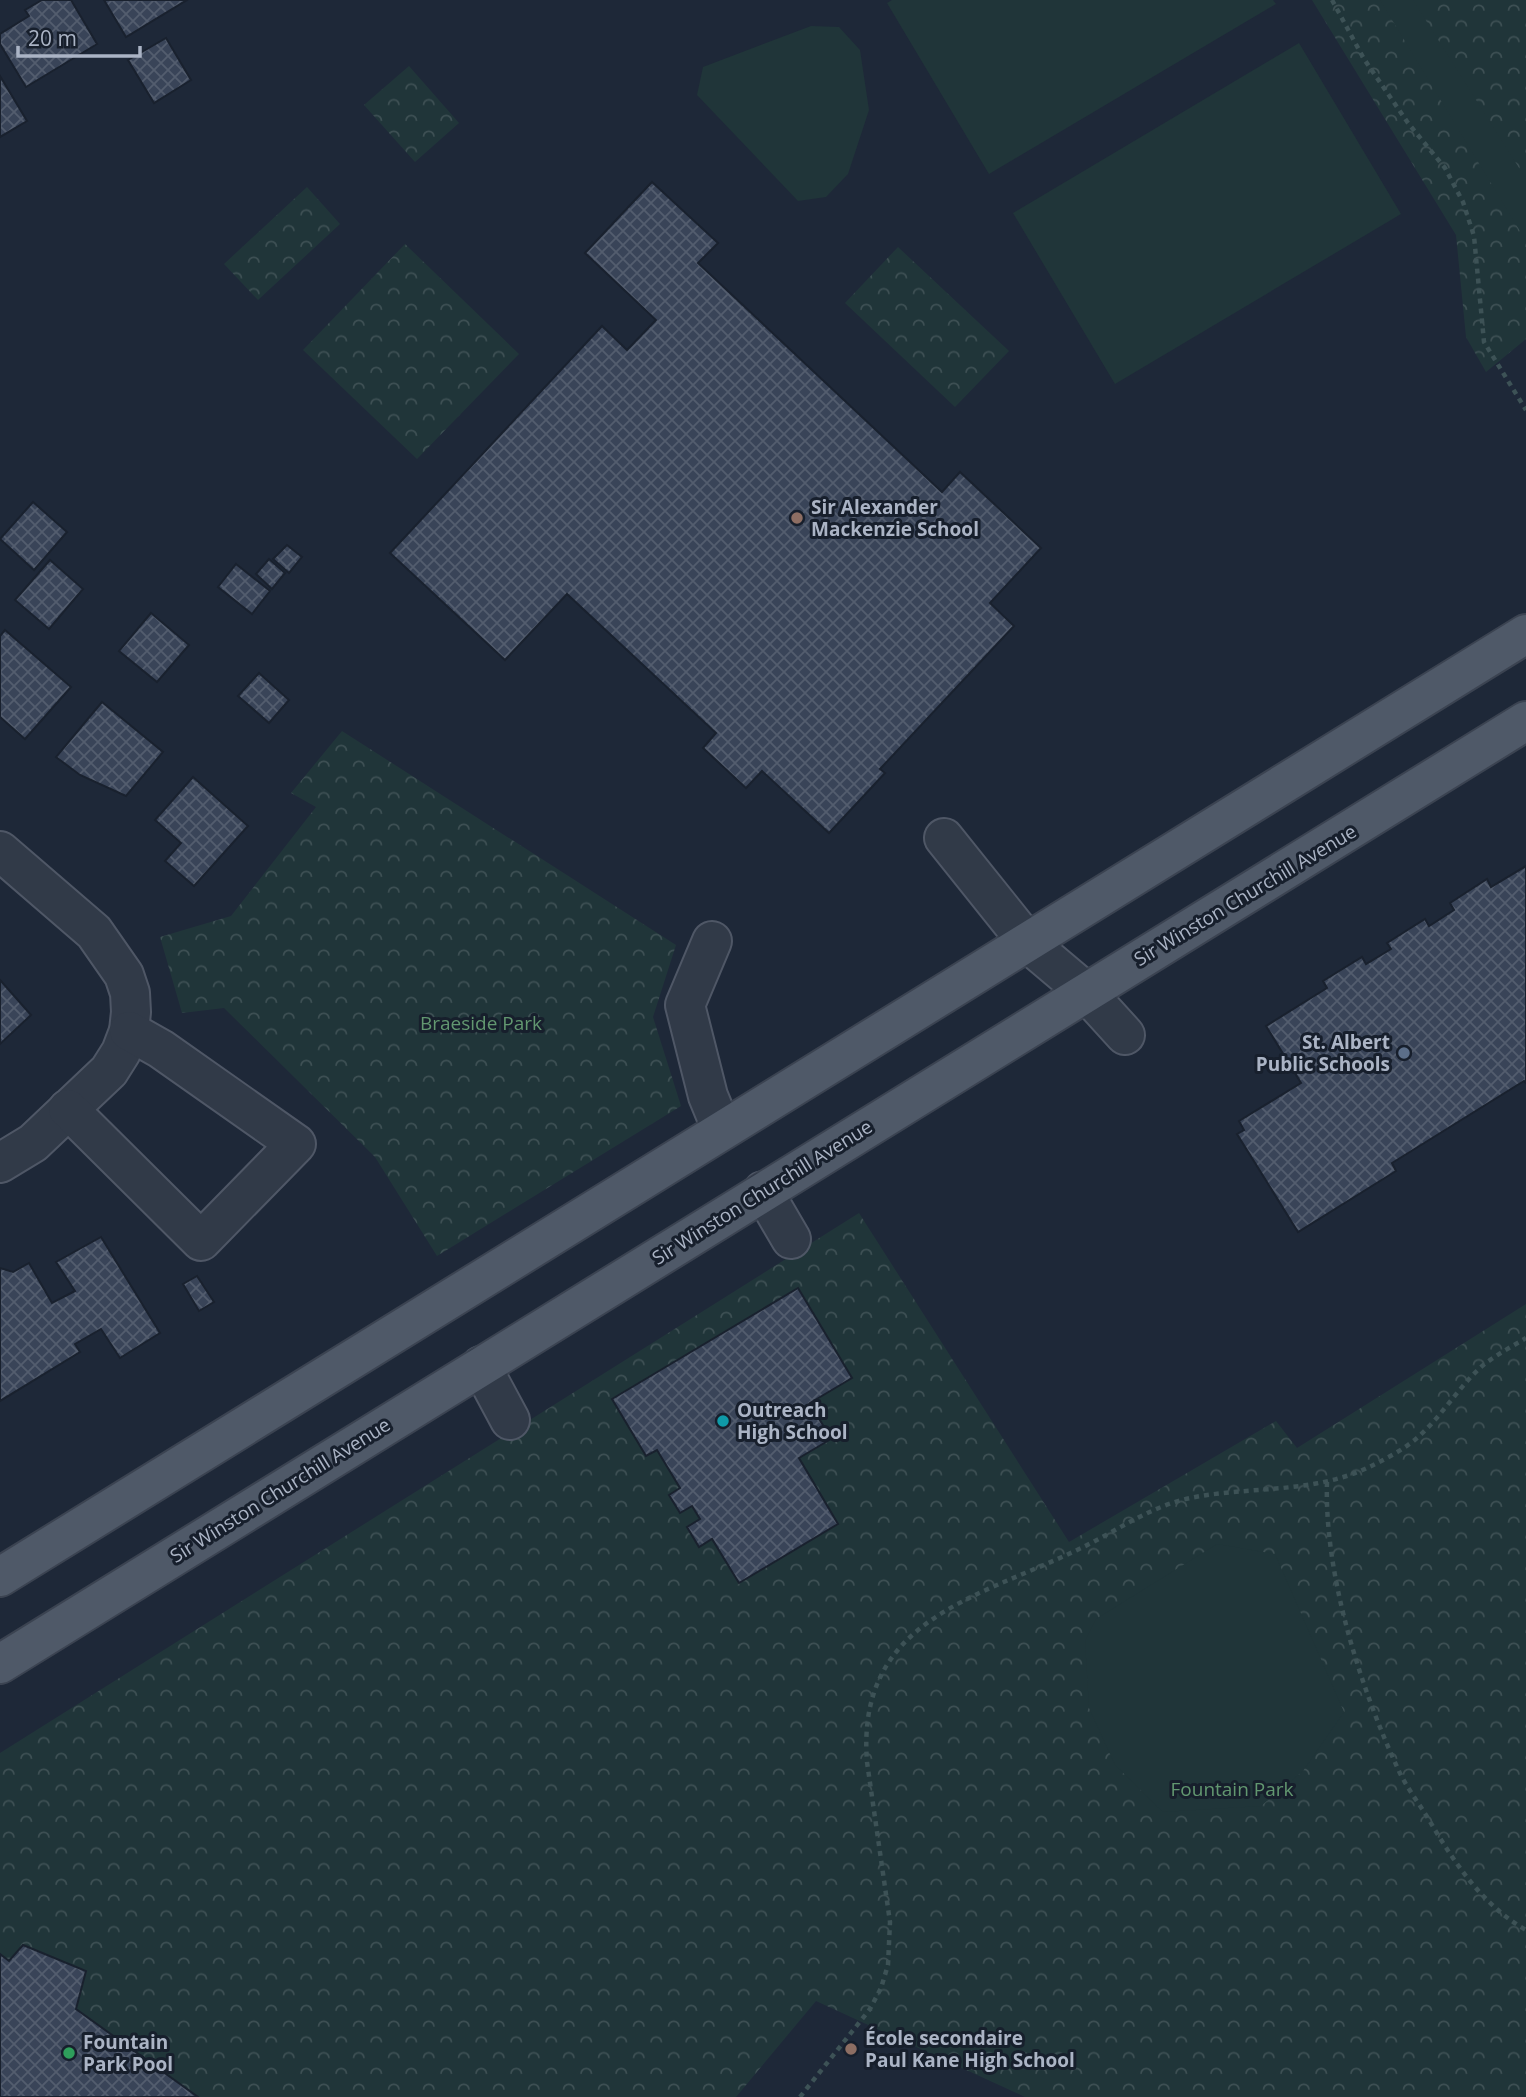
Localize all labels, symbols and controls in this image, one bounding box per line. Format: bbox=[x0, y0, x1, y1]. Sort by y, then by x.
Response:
scale bar bbox=[18, 14, 140, 58]
text: 20 m bbox=[28, 24, 77, 52]
place label: Sir Alexander Mackenzie School bbox=[811, 494, 979, 542]
marker: Sir Alexander Mackenzie School bbox=[789, 510, 805, 526]
street label: Sir Winston Churchill Avenue bbox=[1129, 818, 1361, 972]
park label: Braeside Park bbox=[420, 1010, 542, 1036]
place label: St. Albert Public Schools bbox=[1256, 1029, 1390, 1077]
marker: St. Albert Public Schools bbox=[1396, 1045, 1412, 1061]
street label: Sir Winston Churchill Avenue bbox=[647, 1113, 877, 1271]
place label: Outreach High School bbox=[737, 1397, 848, 1445]
street label: Sir Winston Churchill Avenue bbox=[165, 1411, 395, 1569]
marker: Outreach High School bbox=[715, 1413, 731, 1429]
park label: Fountain Park bbox=[1171, 1776, 1294, 1802]
place label: École secondaire Paul Kane High School bbox=[865, 2025, 1075, 2073]
place label: Fountain Park Pool bbox=[83, 2029, 173, 2077]
marker: École secondaire Paul Kane High School bbox=[843, 2041, 859, 2057]
marker: Fountain Park Pool bbox=[61, 2045, 77, 2061]

